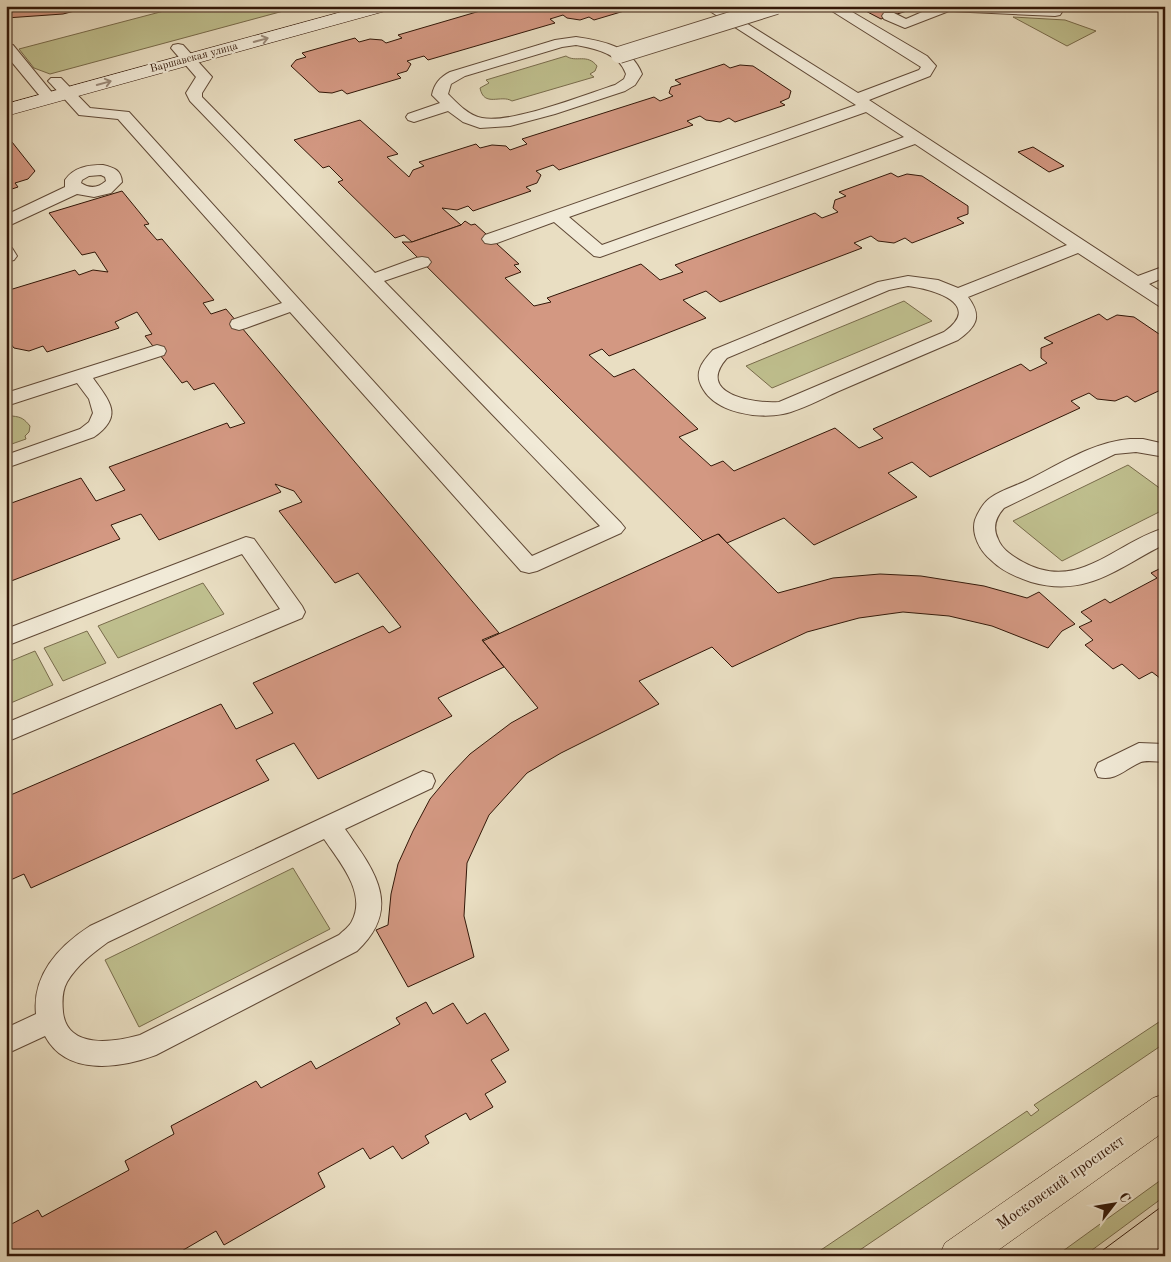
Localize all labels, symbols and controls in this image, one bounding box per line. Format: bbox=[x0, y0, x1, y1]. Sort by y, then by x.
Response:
one-way arrow bbox=[252, 34, 268, 44]
street label: Варшавская улица bbox=[149, 41, 240, 75]
one-way arrow bbox=[95, 77, 111, 87]
street label: Московский проспект bbox=[994, 1133, 1128, 1233]
north arrow bbox=[1088, 1180, 1138, 1230]
text: С bbox=[1116, 1190, 1133, 1205]

